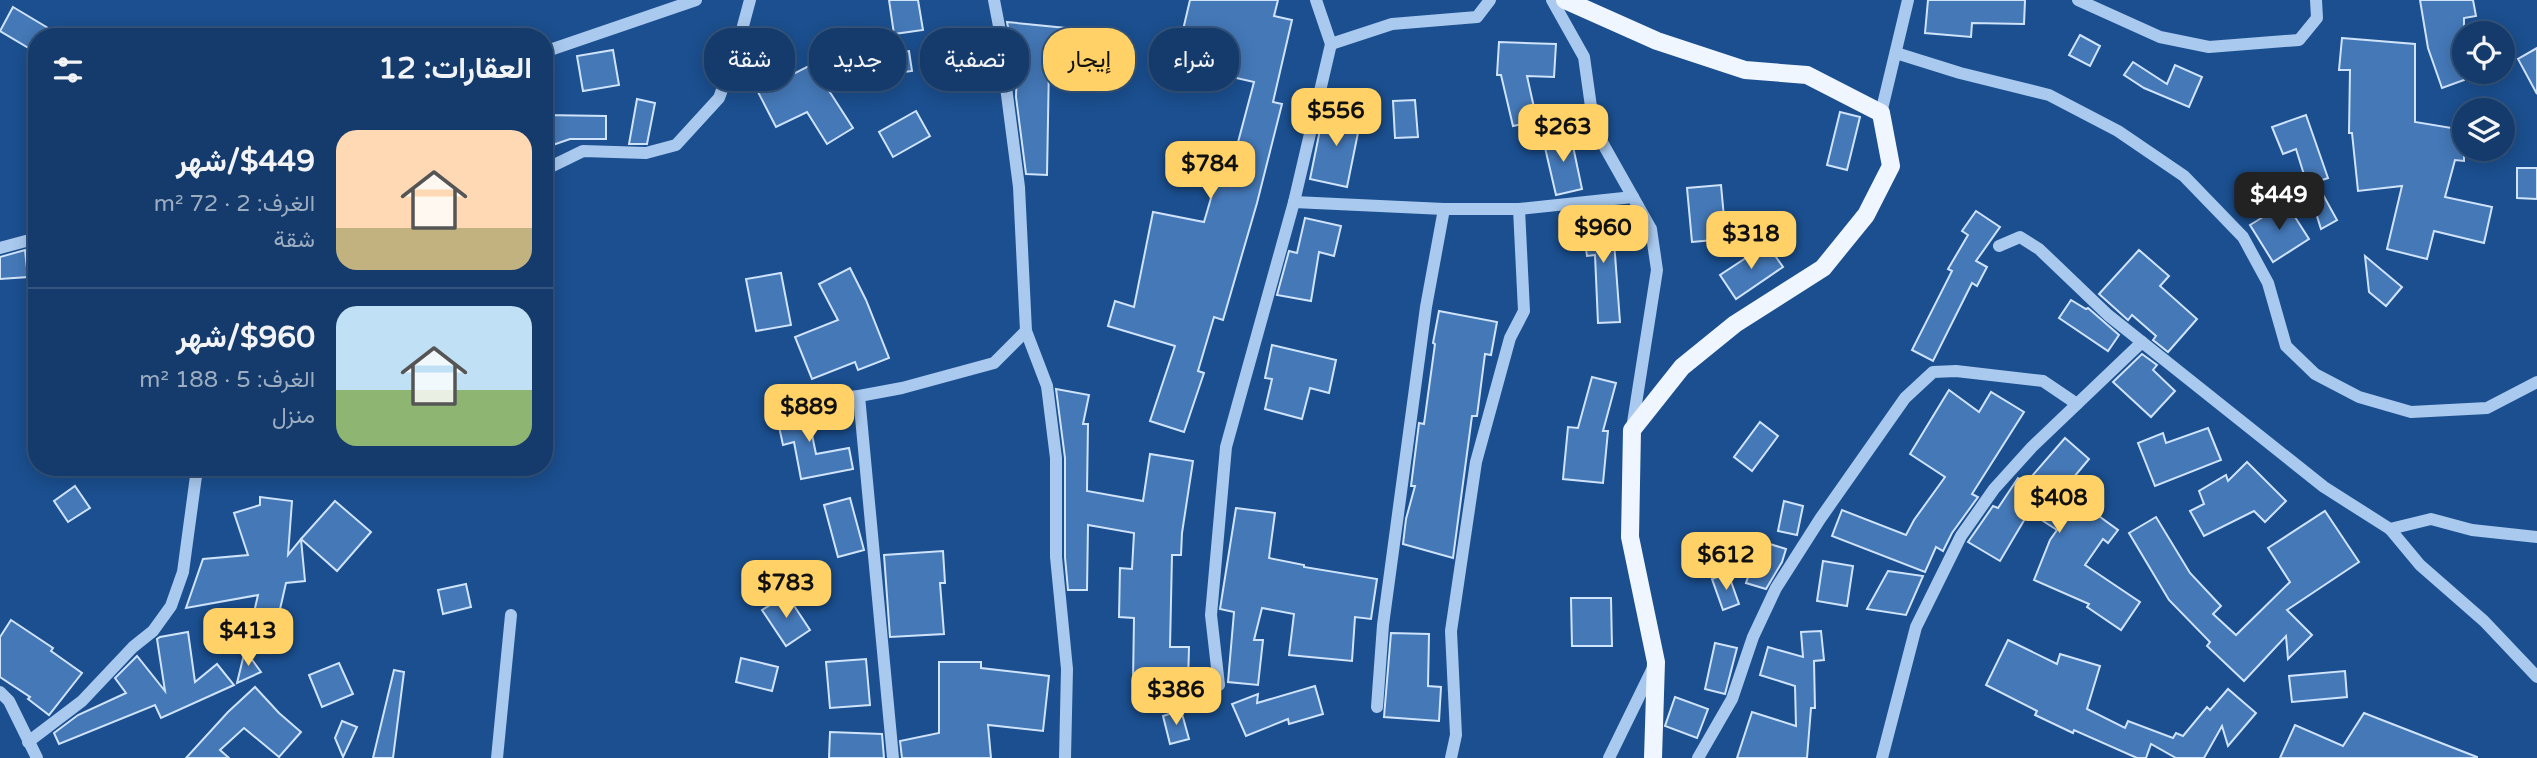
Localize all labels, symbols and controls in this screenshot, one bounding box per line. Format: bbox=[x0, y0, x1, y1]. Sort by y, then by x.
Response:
map controls bbox=[2452, 21, 2515, 161]
button: locate bbox=[2452, 21, 2515, 84]
chip: شقة bbox=[704, 28, 795, 91]
chip: جديد bbox=[809, 28, 906, 91]
chip: تصفية bbox=[920, 28, 1029, 91]
chip: إيجار bbox=[1043, 28, 1135, 91]
chip: شراء bbox=[1149, 28, 1239, 91]
text: العقارات: 12 bbox=[378, 50, 532, 87]
icon: filters bbox=[49, 51, 87, 89]
pin: $556 bbox=[1295, 88, 1377, 148]
text: $556 bbox=[1307, 97, 1365, 125]
button: layers bbox=[2452, 98, 2515, 161]
pin: $263 bbox=[1522, 104, 1604, 164]
text: $263 bbox=[1534, 113, 1592, 141]
pin: $784 bbox=[1169, 142, 1251, 201]
text: $449/شهر bbox=[176, 143, 315, 180]
text: $784 bbox=[1181, 150, 1239, 178]
icon: home bbox=[392, 158, 476, 242]
pin: $449 bbox=[2238, 173, 2320, 232]
text: $449 bbox=[2250, 181, 2308, 209]
text: الغرف: 2 · 72 m² bbox=[154, 190, 315, 218]
pin: $960 bbox=[1562, 205, 1644, 265]
pin: $318 bbox=[1710, 212, 1792, 271]
text: $960 bbox=[1574, 214, 1632, 242]
text: $318 bbox=[1722, 220, 1780, 248]
text: شقة bbox=[273, 226, 315, 254]
text: $960/شهر bbox=[176, 319, 315, 356]
icon: home bbox=[392, 334, 476, 418]
text: الغرف: 5 · 188 m² bbox=[139, 366, 315, 394]
pin: $889 bbox=[768, 384, 850, 444]
text: $889 bbox=[780, 393, 838, 421]
text: منزل bbox=[272, 402, 315, 430]
pin: $408 bbox=[2018, 476, 2100, 535]
text: $408 bbox=[2030, 484, 2088, 512]
pin: $612 bbox=[1685, 532, 1767, 592]
text: $612 bbox=[1697, 541, 1755, 569]
pin: $783 bbox=[745, 560, 827, 620]
text: $783 bbox=[757, 569, 815, 597]
pin: $413 bbox=[207, 608, 289, 668]
text: $413 bbox=[219, 617, 277, 645]
pin: $386 bbox=[1135, 668, 1217, 727]
text: $386 bbox=[1147, 676, 1205, 704]

